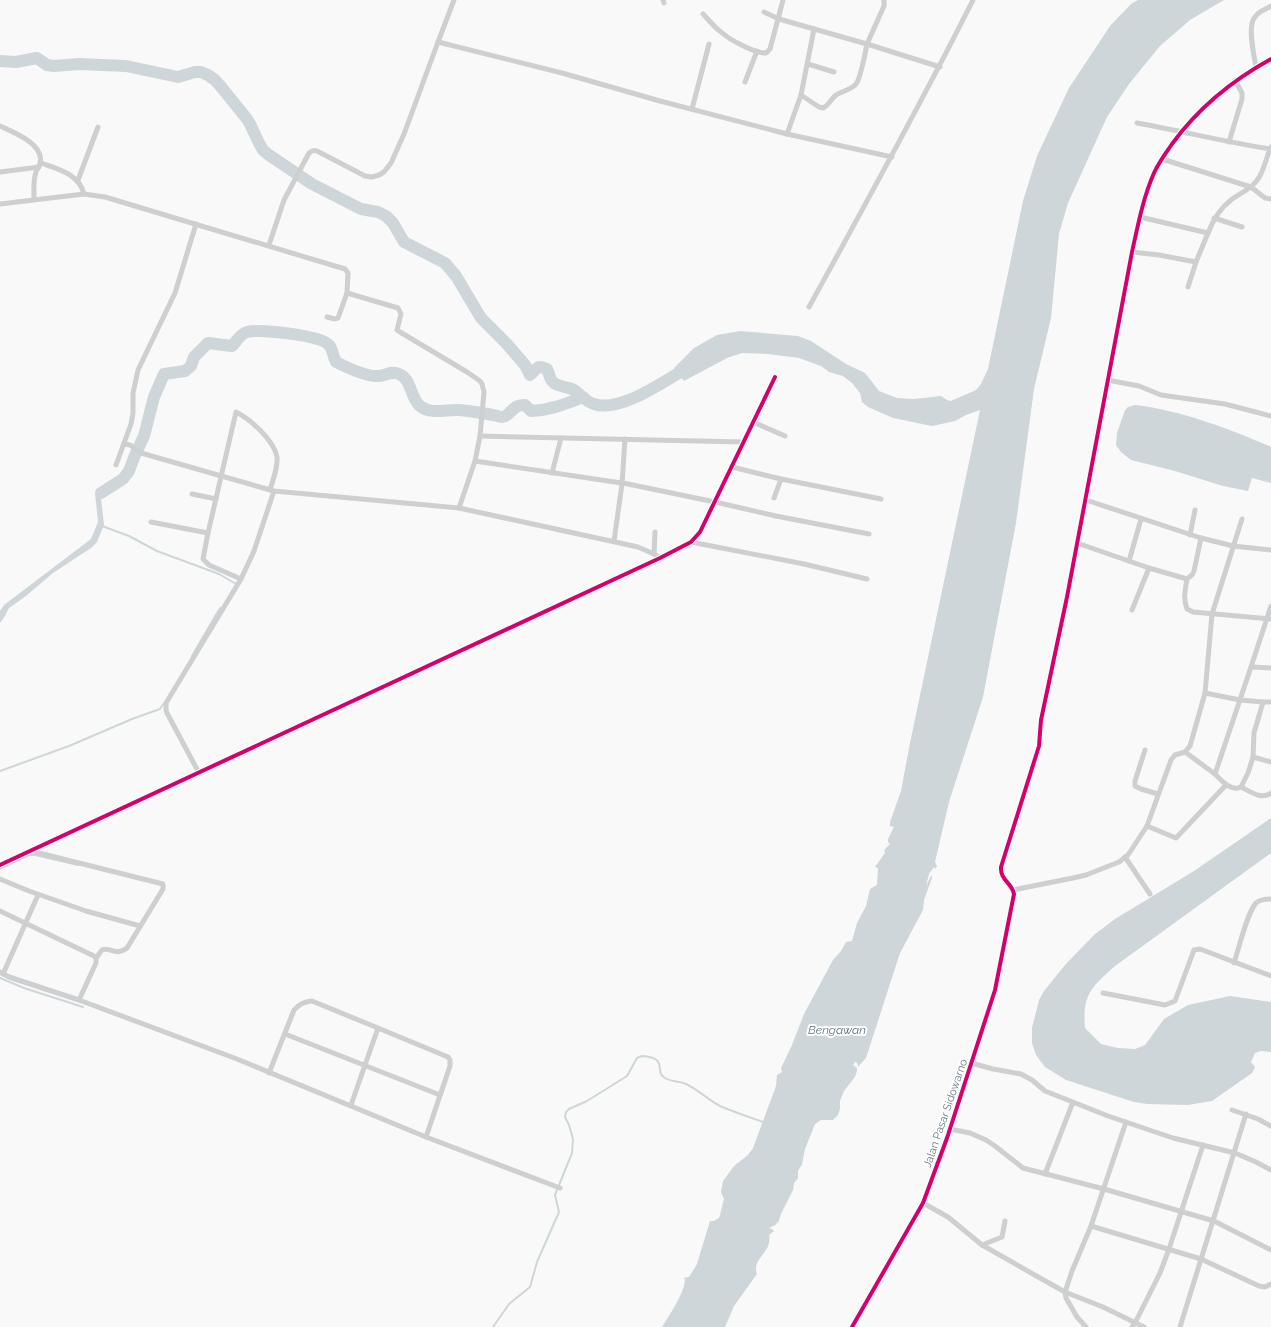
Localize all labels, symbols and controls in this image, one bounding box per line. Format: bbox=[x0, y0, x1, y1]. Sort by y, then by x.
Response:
water label: Bengawan bbox=[808, 1023, 866, 1037]
street label: Jalan Pasar Sidowarno bbox=[921, 1057, 970, 1169]

